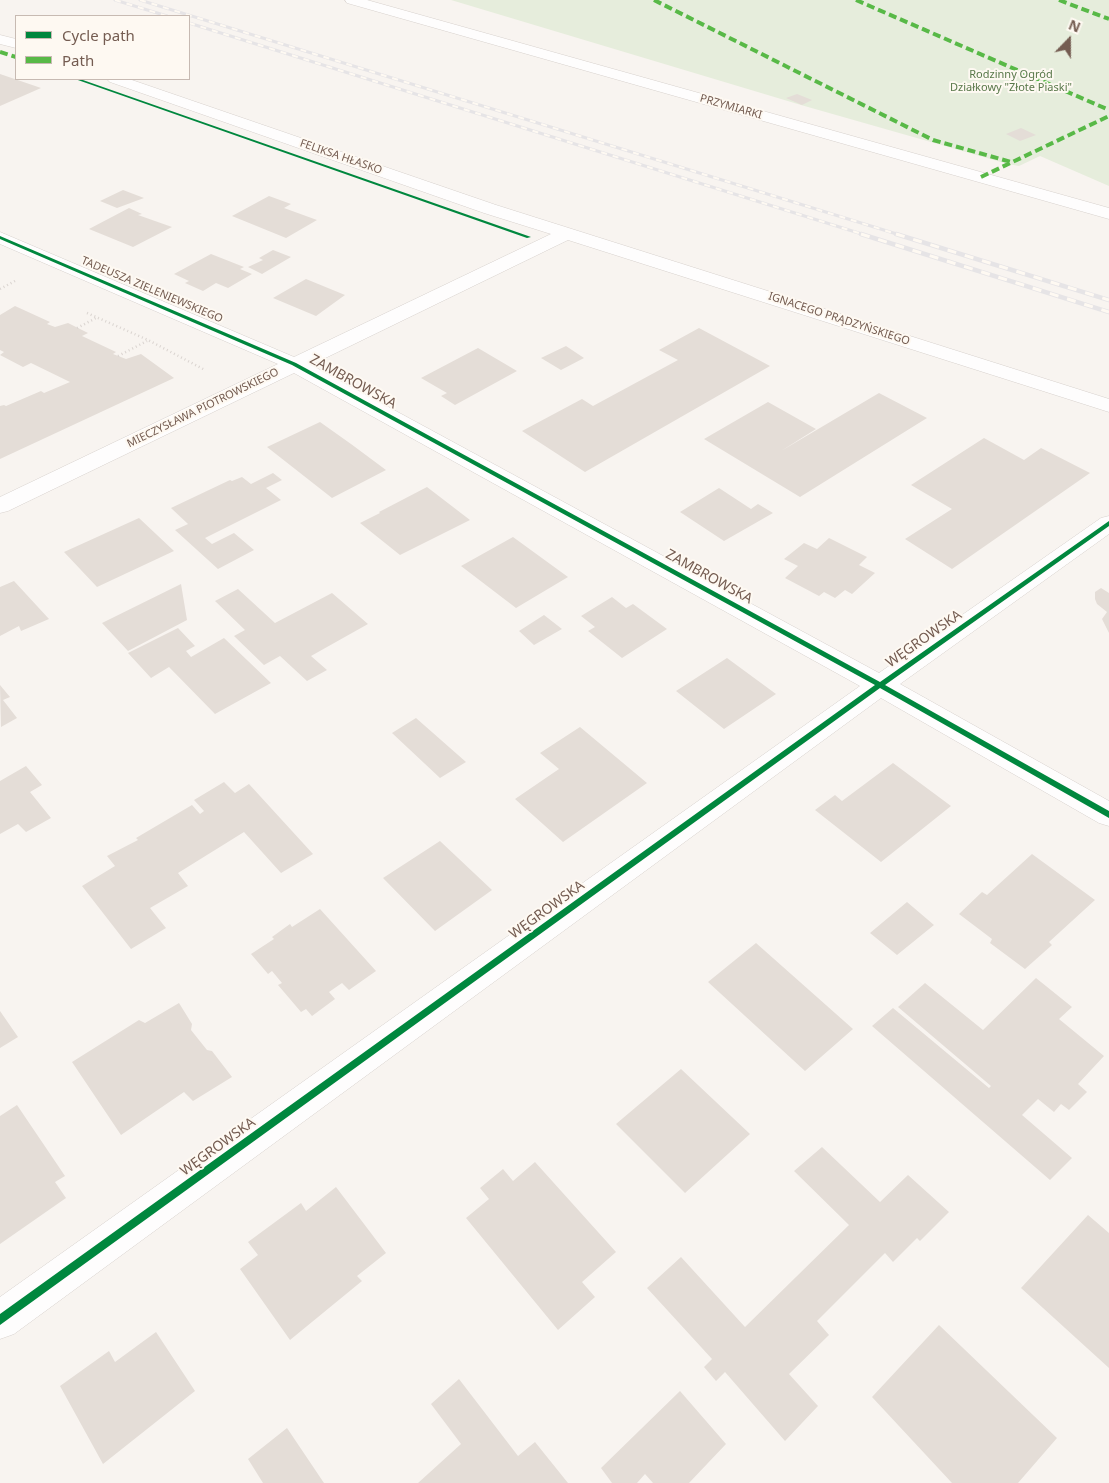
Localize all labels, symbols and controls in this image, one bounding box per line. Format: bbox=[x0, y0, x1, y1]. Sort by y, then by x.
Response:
legend bbox=[15, 15, 190, 80]
north arrow bbox=[1044, 15, 1094, 65]
text: N bbox=[1066, 15, 1084, 37]
text: Cycle path bbox=[62, 25, 135, 45]
text: Path bbox=[62, 50, 94, 70]
park label: Rodzinny Ogród Działkowy "Złote Piaski" bbox=[950, 68, 1072, 94]
street label: PRZYMIARKI bbox=[698, 92, 764, 122]
street label: FELIKSA HŁASKO bbox=[298, 137, 384, 177]
street label: TADEUSZA ZIELENIEWSKIEGO bbox=[79, 254, 225, 326]
street label: IGNACEGO PRĄDZYŃSKIEGO bbox=[767, 290, 911, 348]
street label: ZAMBROWSKA bbox=[307, 351, 399, 413]
street label: MIECZYSŁAWA PIOTROWSKIEGO bbox=[125, 365, 281, 451]
street label: ZAMBROWSKA bbox=[663, 546, 755, 608]
street label: WĘGROWSKA bbox=[883, 607, 965, 671]
street label: WĘGROWSKA bbox=[506, 877, 588, 943]
street label: WĘGROWSKA bbox=[177, 1114, 259, 1180]

